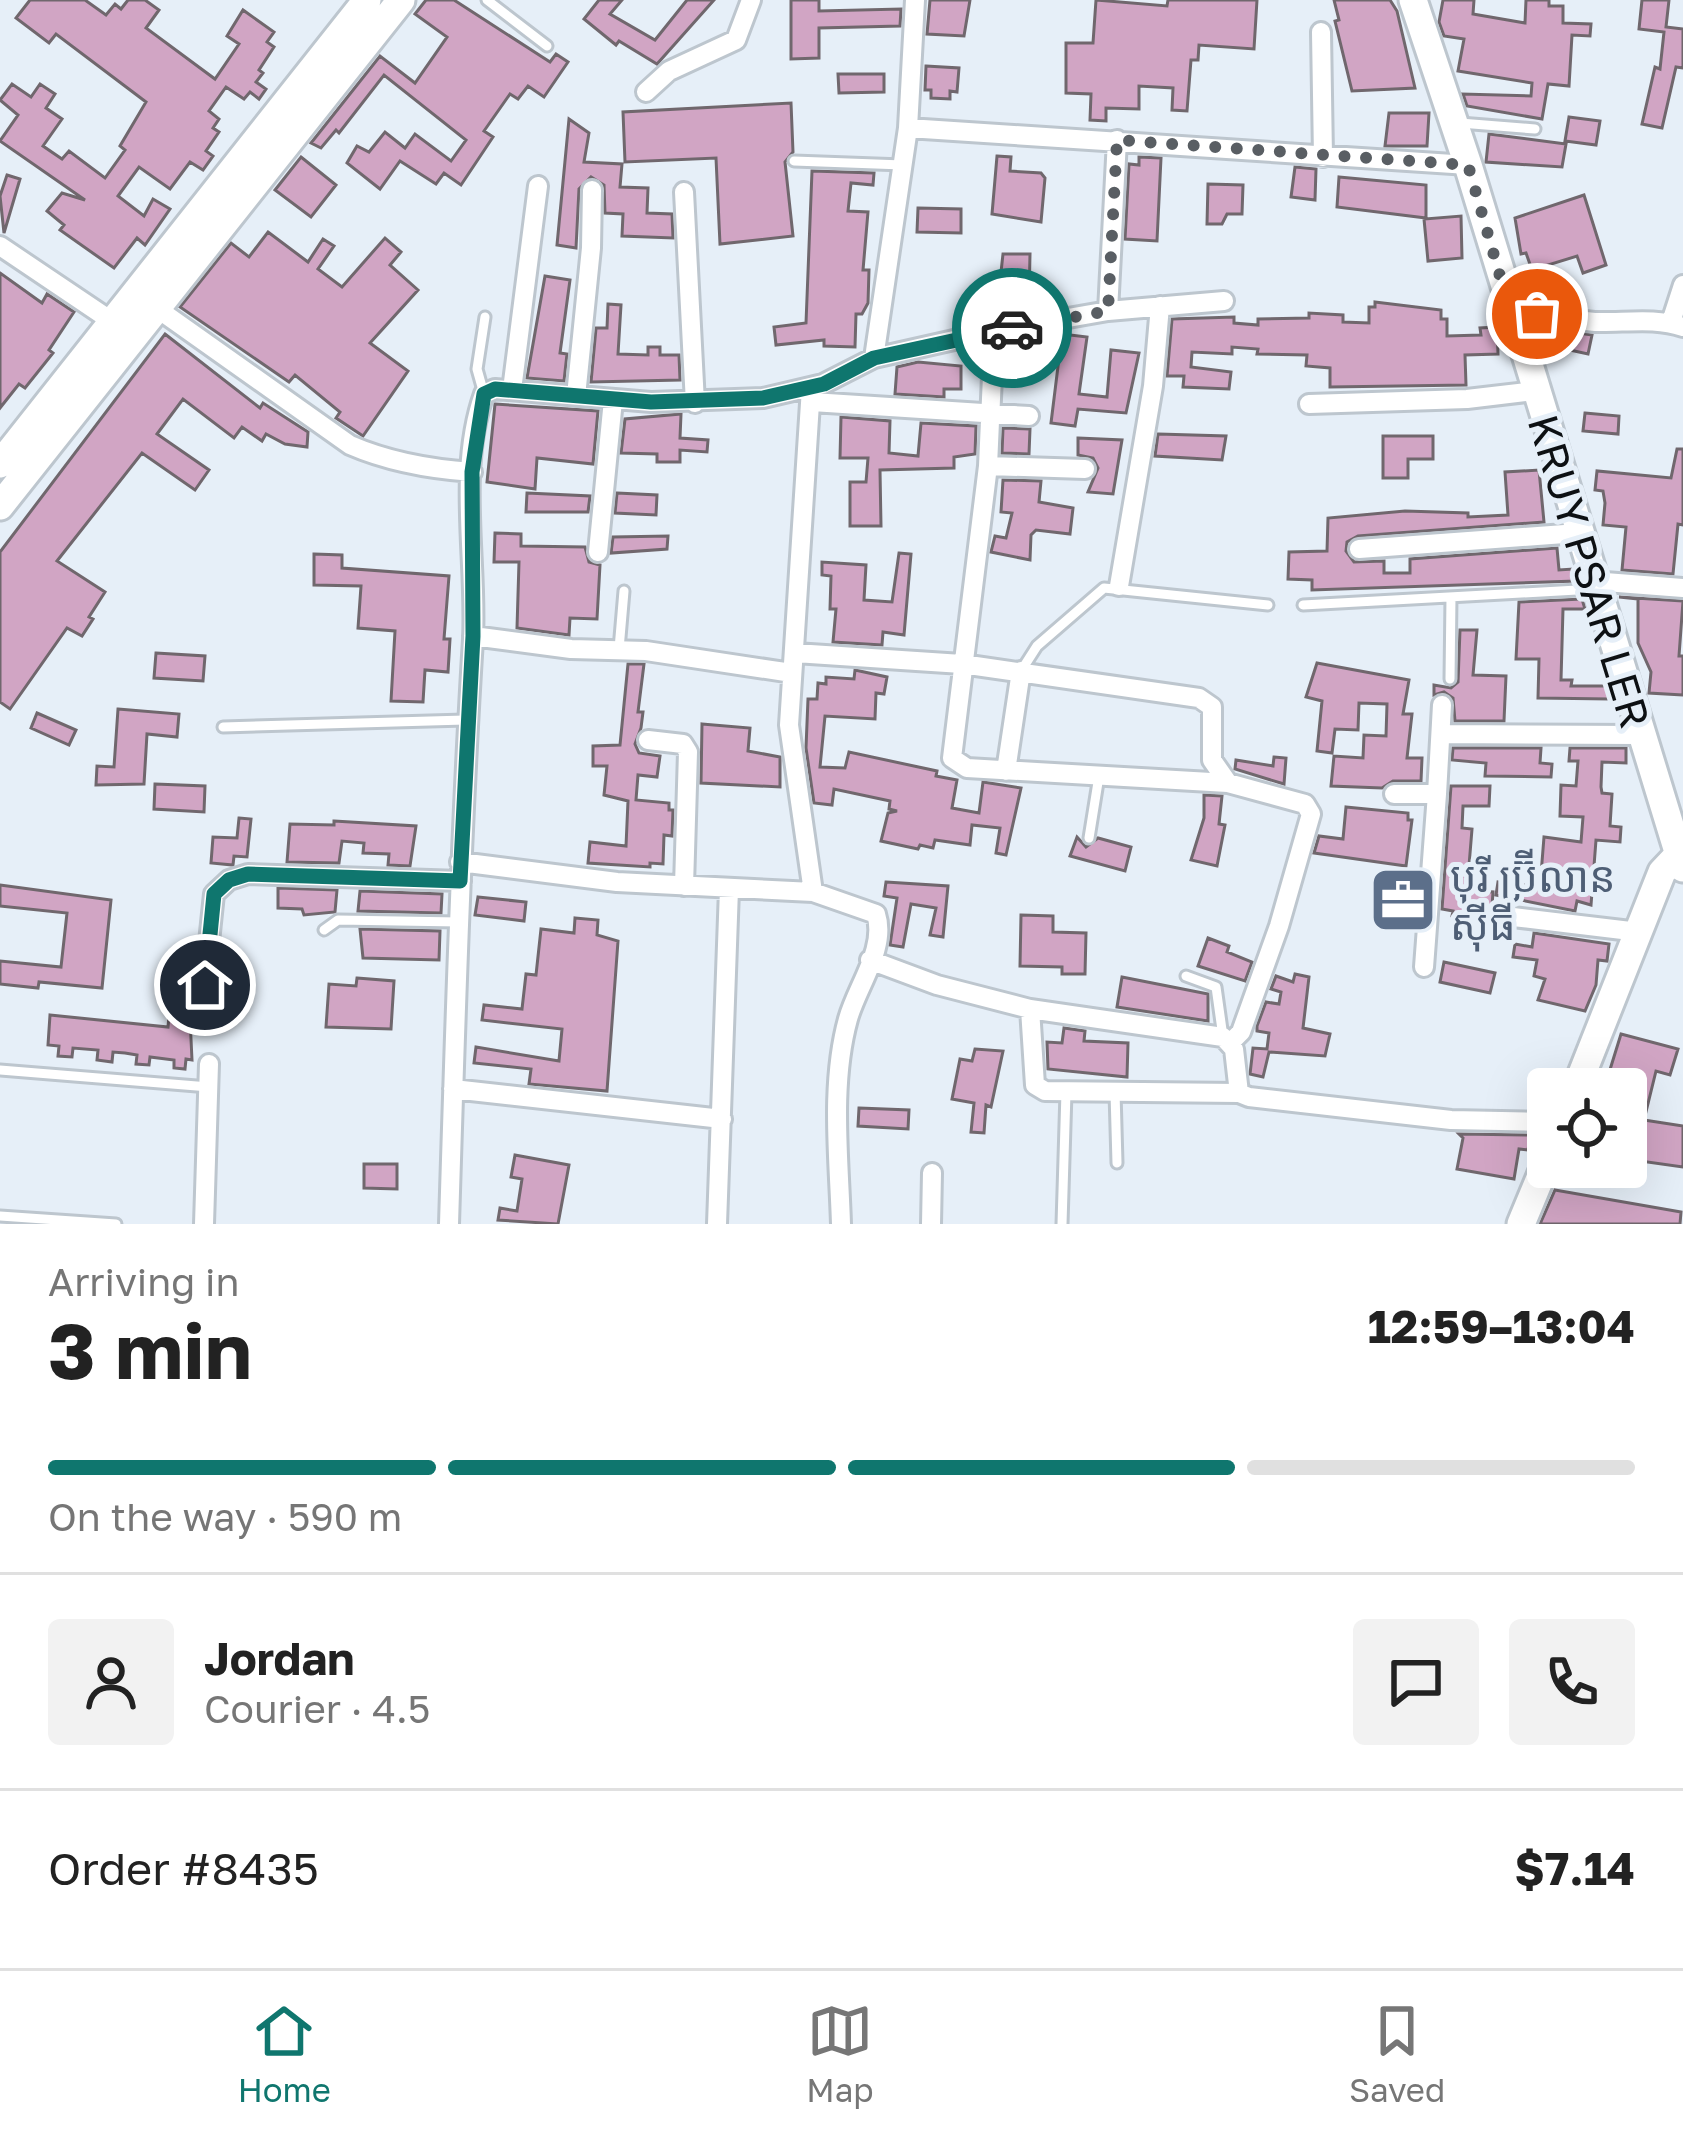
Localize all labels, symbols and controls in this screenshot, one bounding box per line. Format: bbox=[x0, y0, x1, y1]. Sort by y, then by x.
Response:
pin bbox=[1486, 263, 1588, 365]
courier bbox=[952, 268, 1072, 388]
icon: bag bbox=[1504, 281, 1570, 347]
icon: car bbox=[979, 295, 1045, 361]
street label: KRUY PSAR LER bbox=[1519, 409, 1661, 733]
place label: បុរី ប្រ៊ីលាន សុីធី bbox=[1450, 848, 1616, 952]
office icon: បុរី ប្រ៊ីលាន សុីធី bbox=[1368, 865, 1438, 935]
pin bbox=[154, 934, 256, 1036]
icon: home bbox=[172, 952, 238, 1018]
map controls bbox=[1527, 1068, 1647, 1188]
button: locate bbox=[1527, 1068, 1647, 1188]
text: Arriving in bbox=[48, 1258, 239, 1305]
text: 12:59–13:04 bbox=[1368, 1299, 1635, 1353]
text: 3 min bbox=[48, 1303, 252, 1396]
text: On the way · 590 m bbox=[48, 1493, 402, 1540]
button: person bbox=[48, 1619, 174, 1745]
button: chat bbox=[1353, 1619, 1479, 1745]
button: phone bbox=[1509, 1619, 1635, 1745]
text: Jordan bbox=[204, 1631, 355, 1685]
text: Courier · 4.5 bbox=[204, 1685, 430, 1732]
text: Order #8435 bbox=[48, 1841, 319, 1895]
text: $7.14 bbox=[1515, 1841, 1635, 1895]
tab: Home bbox=[238, 1998, 331, 2109]
tab: Map bbox=[806, 1998, 874, 2109]
tab: Saved bbox=[1349, 1998, 1445, 2109]

